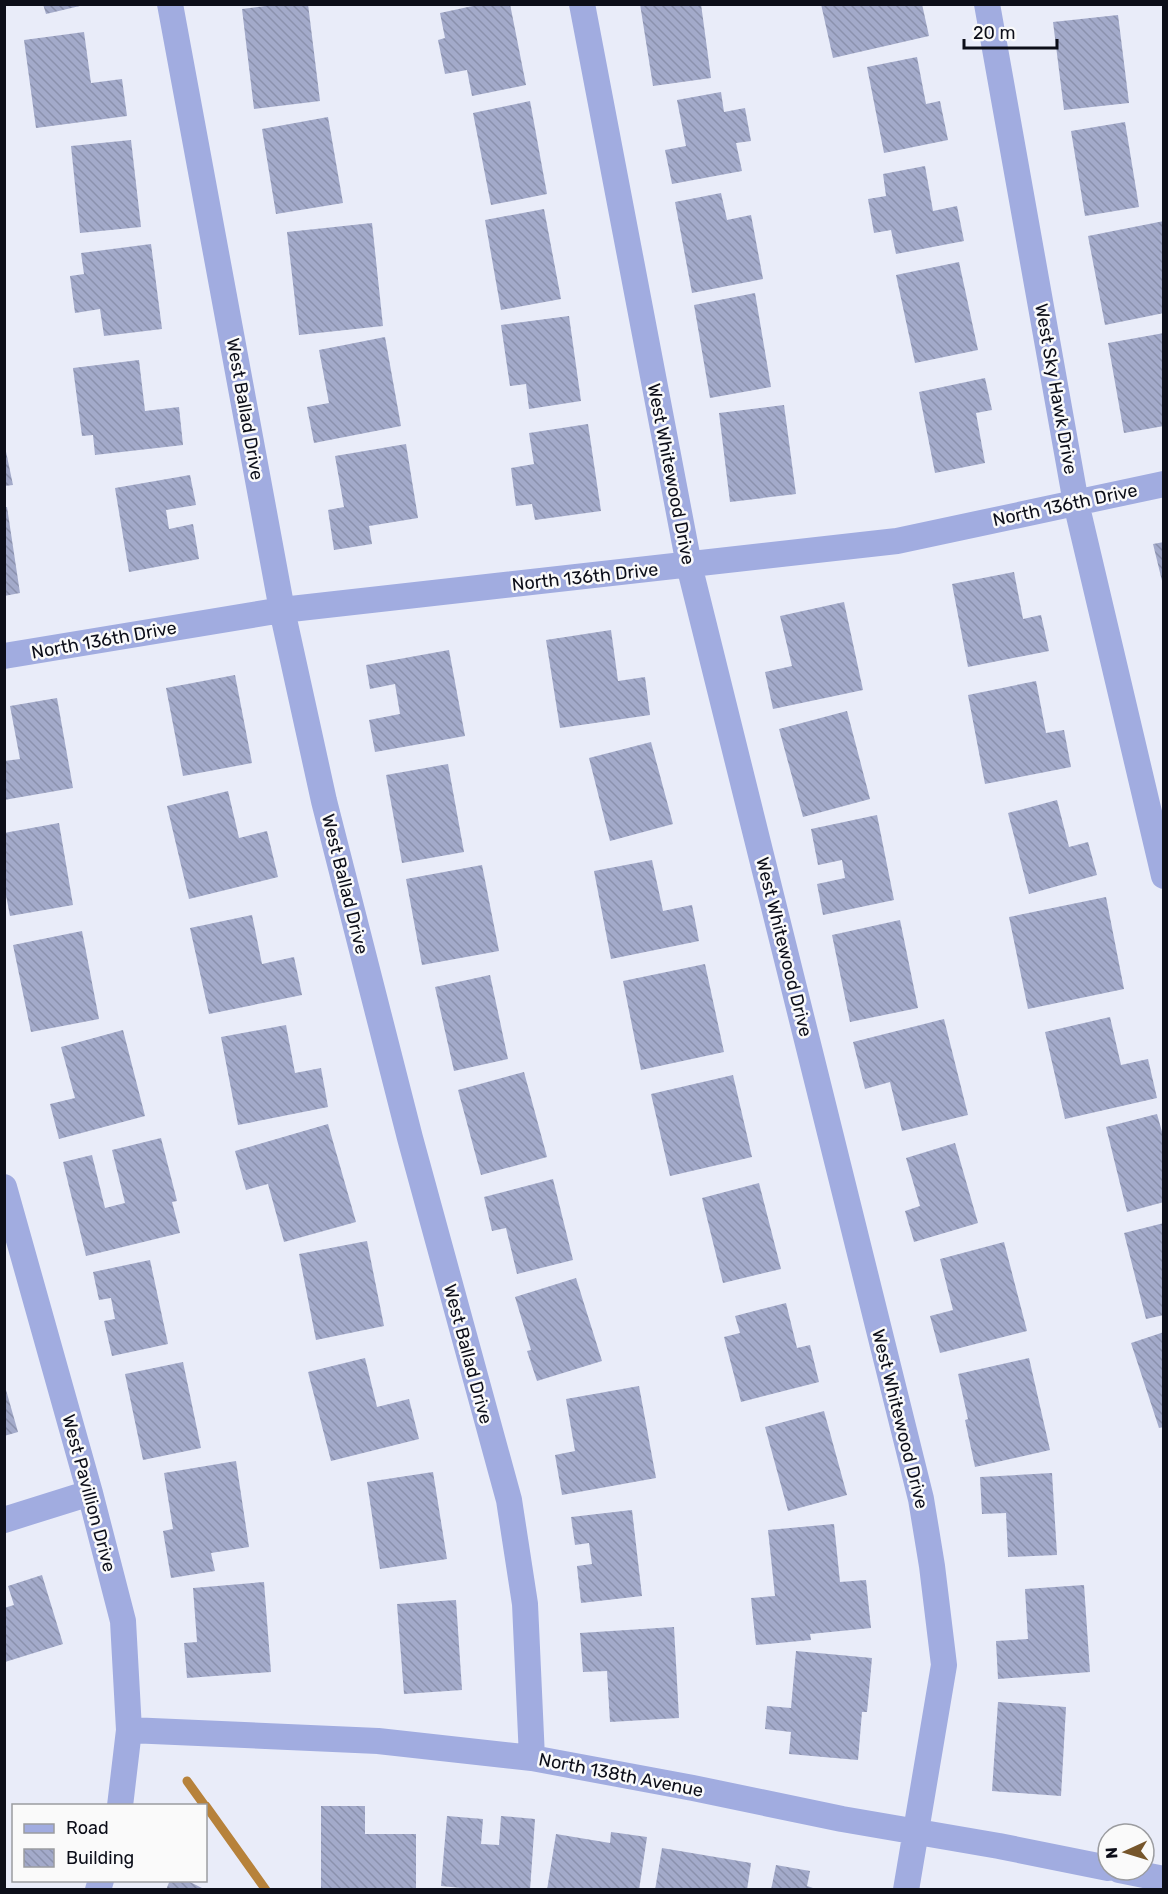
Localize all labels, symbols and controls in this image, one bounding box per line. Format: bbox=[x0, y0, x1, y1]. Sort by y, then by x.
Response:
scale bar bbox=[964, 12, 1057, 50]
text: 20 m bbox=[973, 22, 1015, 44]
street label: West Sky Hawk Drive bbox=[1030, 302, 1082, 476]
street label: West Ballad Drive bbox=[222, 336, 268, 482]
street label: West Whitewood Drive bbox=[643, 381, 699, 567]
street label: North 136th Drive bbox=[991, 479, 1139, 531]
street label: North 136th Drive bbox=[511, 558, 659, 596]
street label: North 136th Drive bbox=[30, 616, 178, 664]
street label: West Ballad Drive bbox=[317, 812, 373, 956]
street label: West Whitewood Drive bbox=[751, 855, 817, 1039]
street label: West Ballad Drive bbox=[439, 1282, 497, 1426]
street label: West Whitewood Drive bbox=[867, 1327, 933, 1511]
street label: West Pavillion Drive bbox=[57, 1412, 121, 1574]
street label: North 138th Avenue bbox=[537, 1748, 705, 1802]
legend bbox=[12, 1804, 207, 1882]
text: Road bbox=[66, 1817, 109, 1839]
north arrow bbox=[1096, 1822, 1156, 1882]
text: Building bbox=[66, 1847, 134, 1869]
text: N bbox=[1102, 1847, 1121, 1859]

